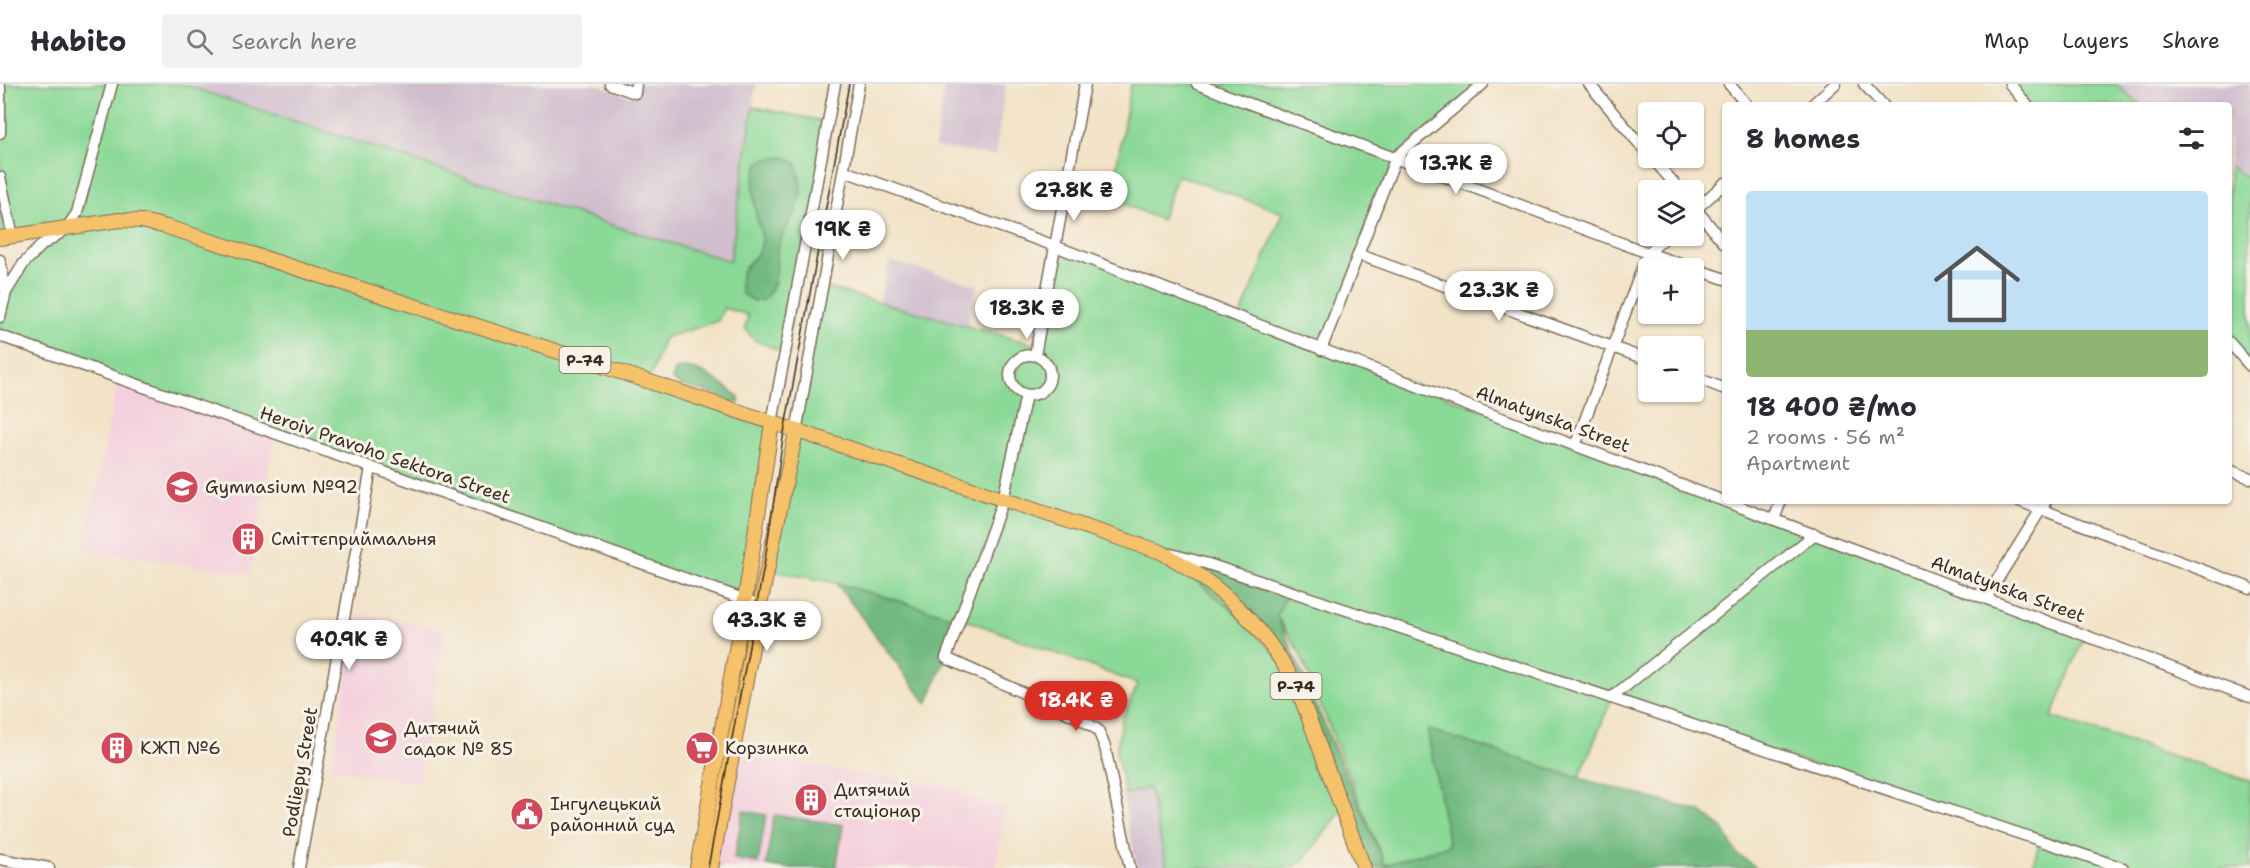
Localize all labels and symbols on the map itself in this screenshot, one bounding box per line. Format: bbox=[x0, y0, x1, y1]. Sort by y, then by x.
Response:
pin: 13.7K ₴ bbox=[1401, 144, 1511, 195]
pin: 27.8K ₴ bbox=[1019, 171, 1129, 222]
pin: 19K ₴ bbox=[801, 210, 885, 261]
pin: 23.3K ₴ bbox=[1444, 271, 1554, 322]
pin: 18.3K ₴ bbox=[972, 289, 1082, 340]
road number: Р-74 bbox=[560, 347, 610, 373]
street label: Almatynska Street bbox=[1473, 380, 1633, 458]
street label: Heroiv Pravoho Sektora Street bbox=[257, 401, 514, 509]
school or university icon: Gymnasium №92 bbox=[164, 469, 200, 505]
place label: Gymnasium №92 bbox=[205, 475, 358, 499]
building icon: Сміттєприймальня bbox=[230, 521, 266, 557]
place label: Сміттєприймальня bbox=[271, 527, 437, 551]
street label: Almatynska Street bbox=[1928, 550, 2088, 628]
pin: 43.3K ₴ bbox=[712, 601, 822, 652]
pin: 40.9K ₴ bbox=[294, 620, 404, 671]
road number: Р-74 bbox=[1270, 673, 1322, 699]
pin: 18.4K ₴ bbox=[1021, 681, 1131, 732]
street label: Podliepy Street bbox=[277, 705, 323, 839]
place label: Дитячий садок № 85 bbox=[404, 716, 513, 761]
school or university icon: Дитячий садок № 85 bbox=[363, 720, 399, 756]
building icon: КЖП №6 bbox=[99, 730, 135, 766]
supermarket icon: Корзинка bbox=[684, 730, 720, 766]
place label: КЖП №6 bbox=[140, 736, 221, 760]
place label: Корзинка bbox=[725, 736, 808, 760]
place label: Дитячий стаціонар bbox=[834, 778, 921, 823]
building icon: Дитячий стаціонар bbox=[793, 782, 829, 818]
place label: Інгулецький районний суд bbox=[550, 792, 675, 837]
public building icon: Інгулецький районний суд bbox=[509, 796, 545, 832]

